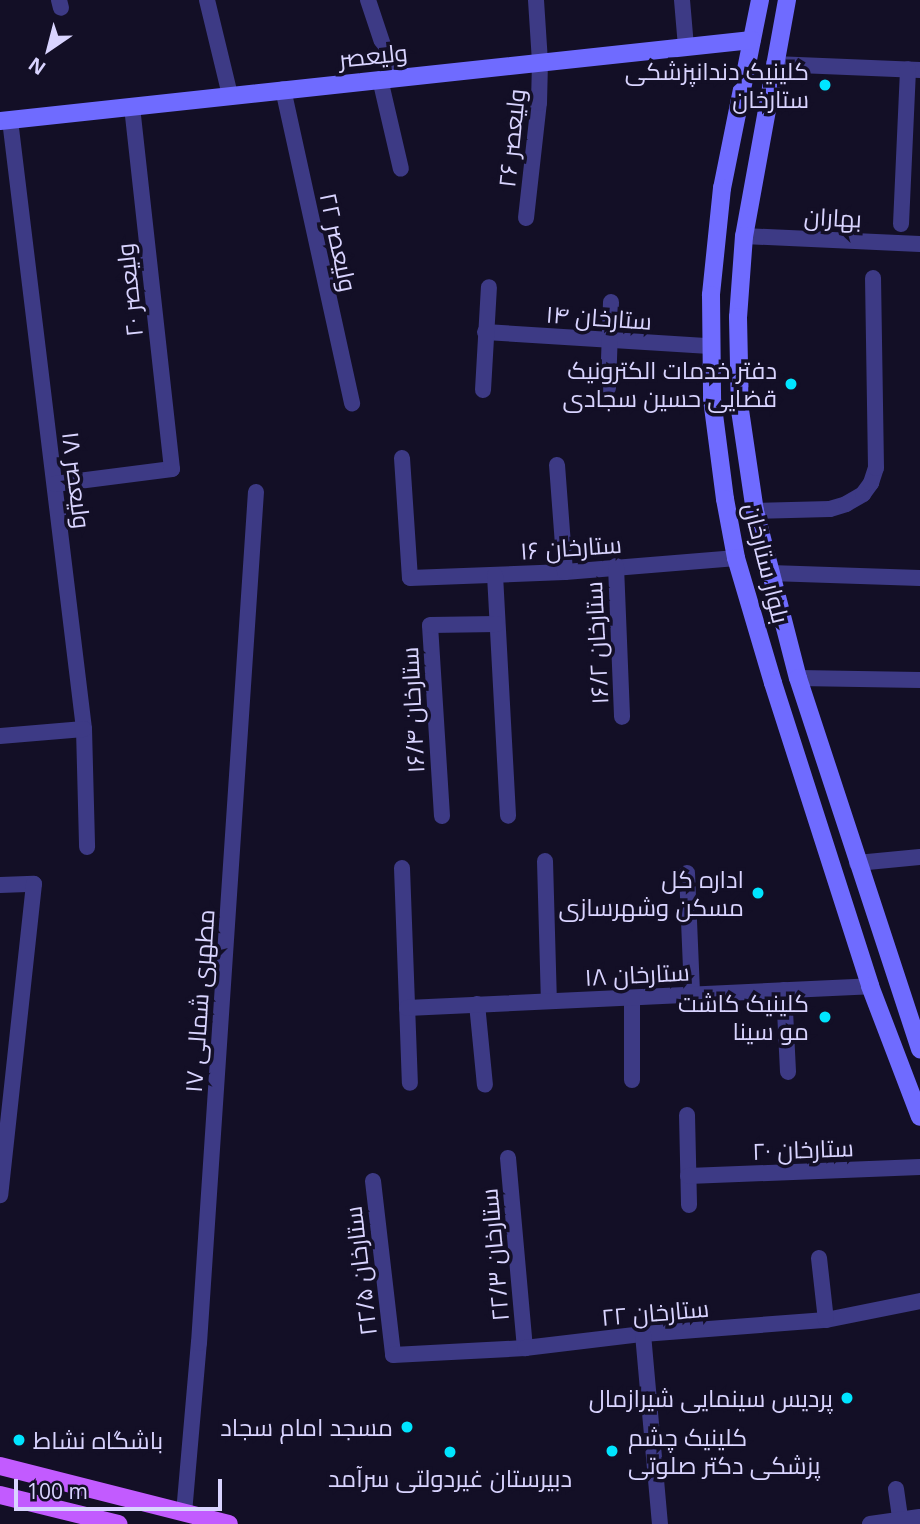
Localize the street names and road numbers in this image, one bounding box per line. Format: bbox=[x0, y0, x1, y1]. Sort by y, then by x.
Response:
street label: ولیعصر bbox=[337, 37, 409, 73]
street label: ۲۶ ولیعصر bbox=[491, 87, 531, 189]
street label: ۲۲ ولیعصر bbox=[314, 190, 364, 294]
street label: بهاران bbox=[803, 201, 863, 233]
street label: ۲۰ ولیعصر bbox=[110, 242, 148, 338]
street label: ۱۴ ستارخان bbox=[545, 299, 653, 335]
street label: ۱۸ ولیعصر bbox=[57, 430, 97, 530]
street label: بلوار ستارخان bbox=[738, 500, 796, 626]
street label: ۱۶ ستارخان bbox=[519, 529, 623, 565]
street label: ۱۶/۲ ستارخان bbox=[578, 581, 614, 705]
street label: ۱۶/۴ ستارخان bbox=[394, 646, 430, 774]
street label: ۱۷ مطهری شمالی bbox=[178, 908, 220, 1094]
street label: ۱۸ ستارخان bbox=[584, 957, 690, 991]
street label: ۲۰ ستارخان bbox=[752, 1133, 854, 1165]
street label: ۲۲/۳ ستارخان bbox=[474, 1187, 514, 1323]
street label: ۲۲/۵ ستارخان bbox=[338, 1205, 382, 1337]
street label: ۲۲ ستارخان bbox=[600, 1293, 710, 1331]

